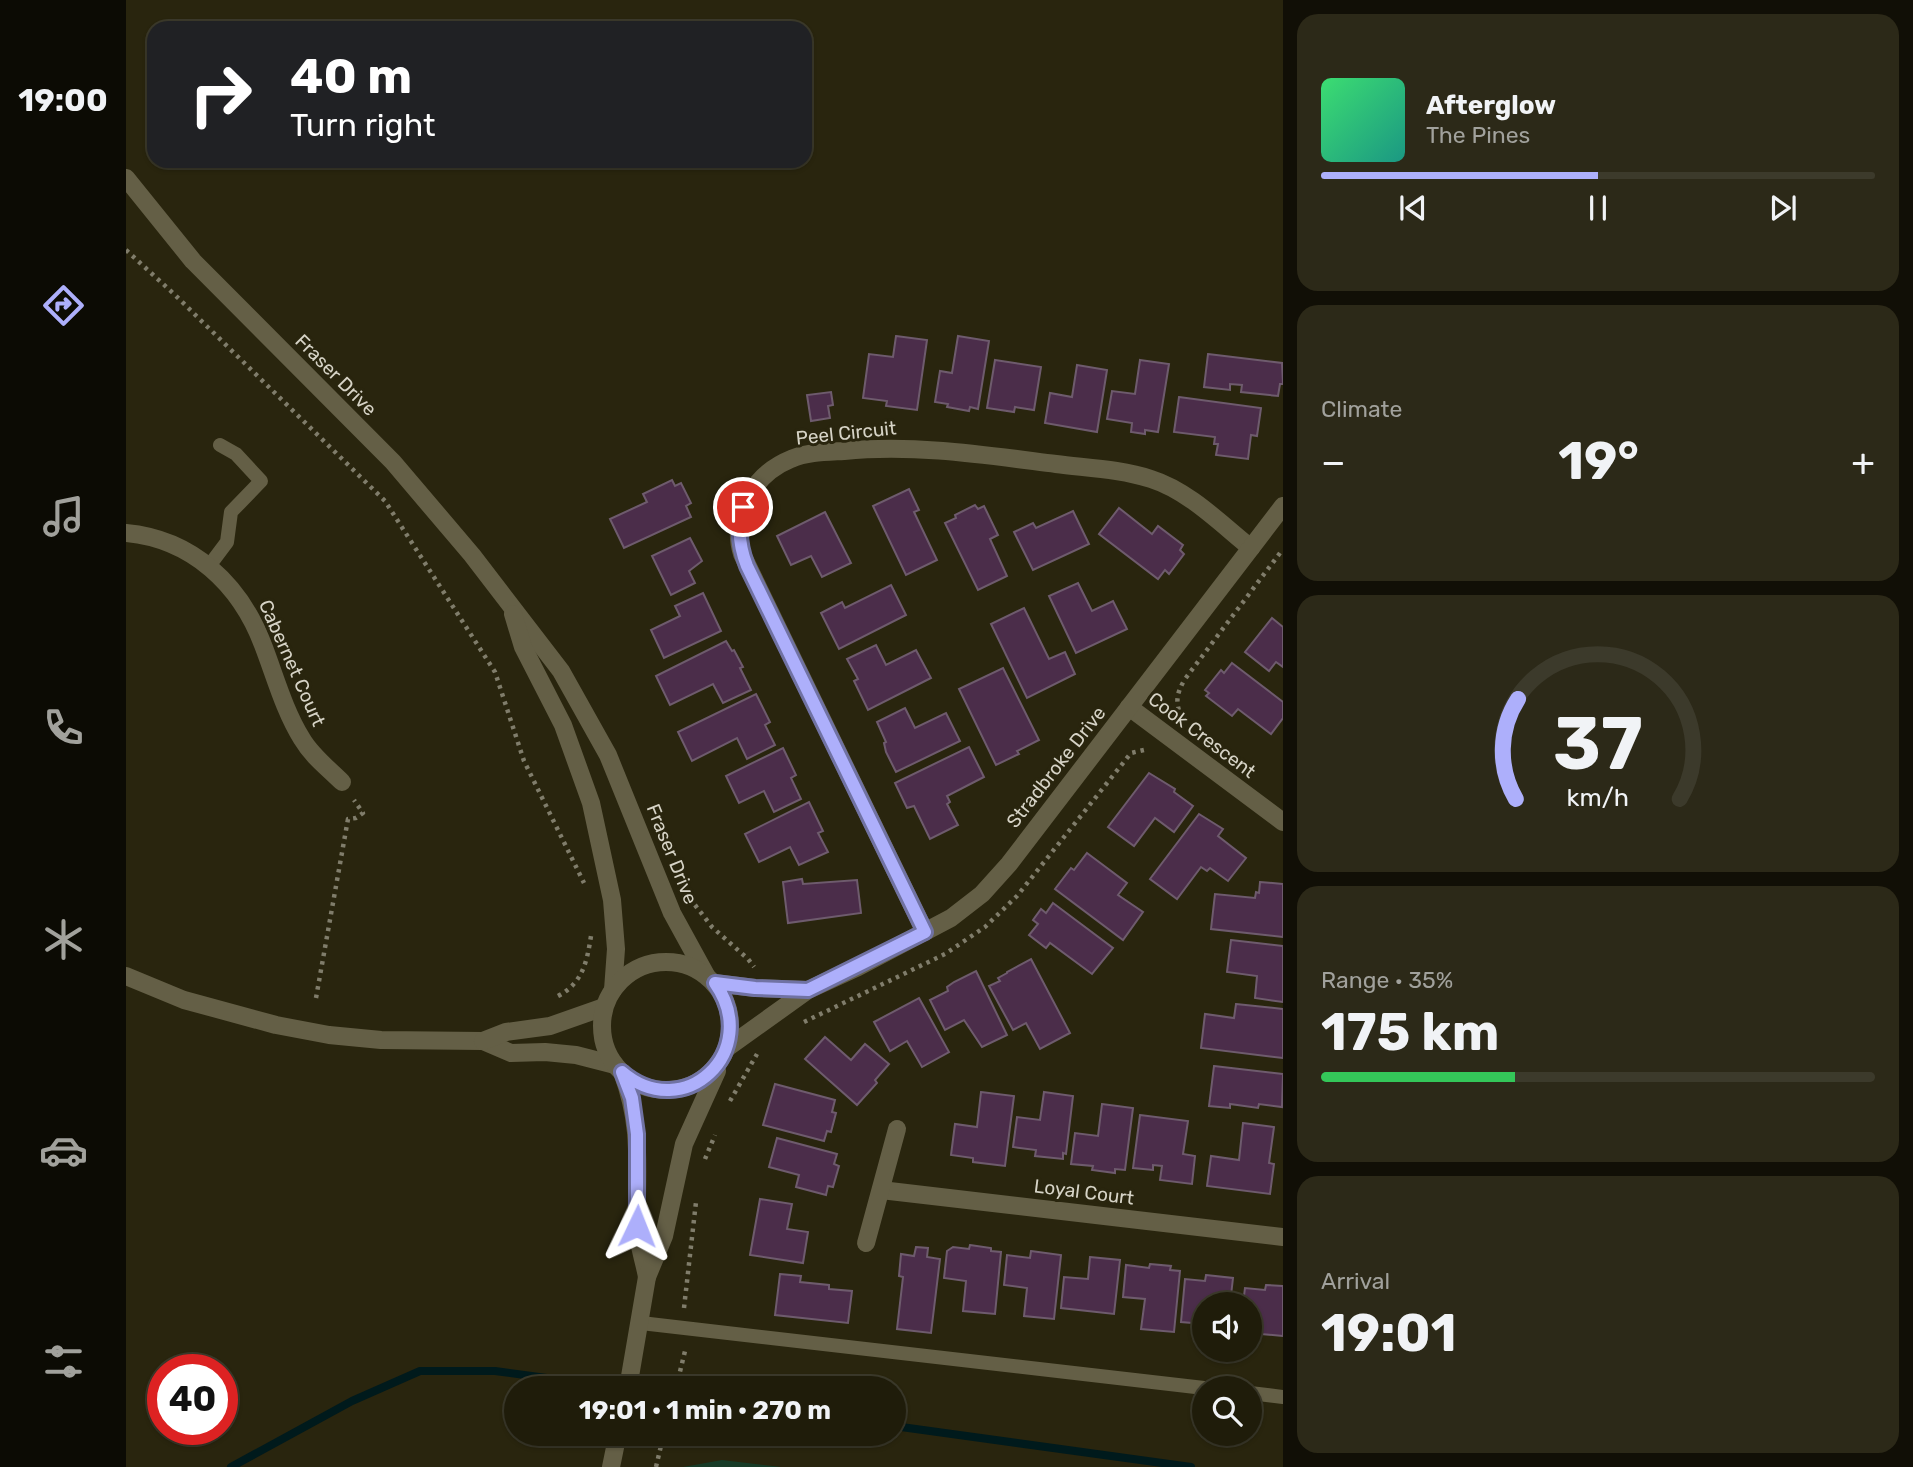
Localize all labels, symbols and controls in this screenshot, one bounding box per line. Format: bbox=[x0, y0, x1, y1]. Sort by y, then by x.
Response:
text: 40 m bbox=[290, 47, 412, 105]
icon: right bbox=[175, 49, 266, 140]
text: 19:00 bbox=[18, 81, 108, 119]
text: Afterglow bbox=[1426, 90, 1556, 121]
text: Turn right bbox=[290, 106, 435, 144]
text: The Pines bbox=[1426, 121, 1530, 149]
icon: previous bbox=[1394, 189, 1432, 227]
icon: pause bbox=[1579, 189, 1617, 227]
icon: next bbox=[1764, 189, 1802, 227]
icon: directions bbox=[39, 281, 88, 330]
street label: Fraser Drive bbox=[290, 329, 382, 421]
text: Climate bbox=[1321, 395, 1402, 423]
street label: Peel Circuit bbox=[795, 416, 898, 450]
text: 19° bbox=[1558, 430, 1639, 492]
text: − bbox=[1321, 439, 1346, 485]
text: + bbox=[1851, 439, 1875, 485]
pin bbox=[713, 477, 773, 537]
icon: arrive bbox=[724, 488, 762, 526]
icon: music bbox=[39, 492, 88, 541]
street label: Cabernet Court bbox=[254, 596, 330, 730]
street label: Cook Crescent bbox=[1144, 687, 1261, 783]
street label: Stradbroke Drive bbox=[1001, 702, 1111, 832]
text: 37 bbox=[1553, 702, 1643, 788]
icon: phone bbox=[39, 703, 88, 752]
text: km/h bbox=[1567, 783, 1629, 812]
street label: Fraser Drive bbox=[642, 801, 702, 907]
icon: climate bbox=[39, 915, 88, 964]
text: Range · 35% bbox=[1321, 966, 1453, 994]
text: 175 km bbox=[1321, 1001, 1499, 1063]
icon: car bbox=[39, 1126, 88, 1175]
street label: Loyal Court bbox=[1033, 1174, 1136, 1210]
position arrow bbox=[600, 1189, 674, 1263]
text: Arrival bbox=[1321, 1267, 1390, 1295]
map controls bbox=[1192, 1292, 1262, 1446]
button: sound bbox=[1192, 1292, 1262, 1362]
text: 19:01 bbox=[1321, 1302, 1457, 1364]
icon: filters bbox=[39, 1337, 88, 1386]
speed limit sign: 40 bbox=[147, 1354, 238, 1445]
button: search bbox=[1192, 1376, 1262, 1446]
text: 19:01 · 1 min · 270 m bbox=[579, 1395, 831, 1426]

